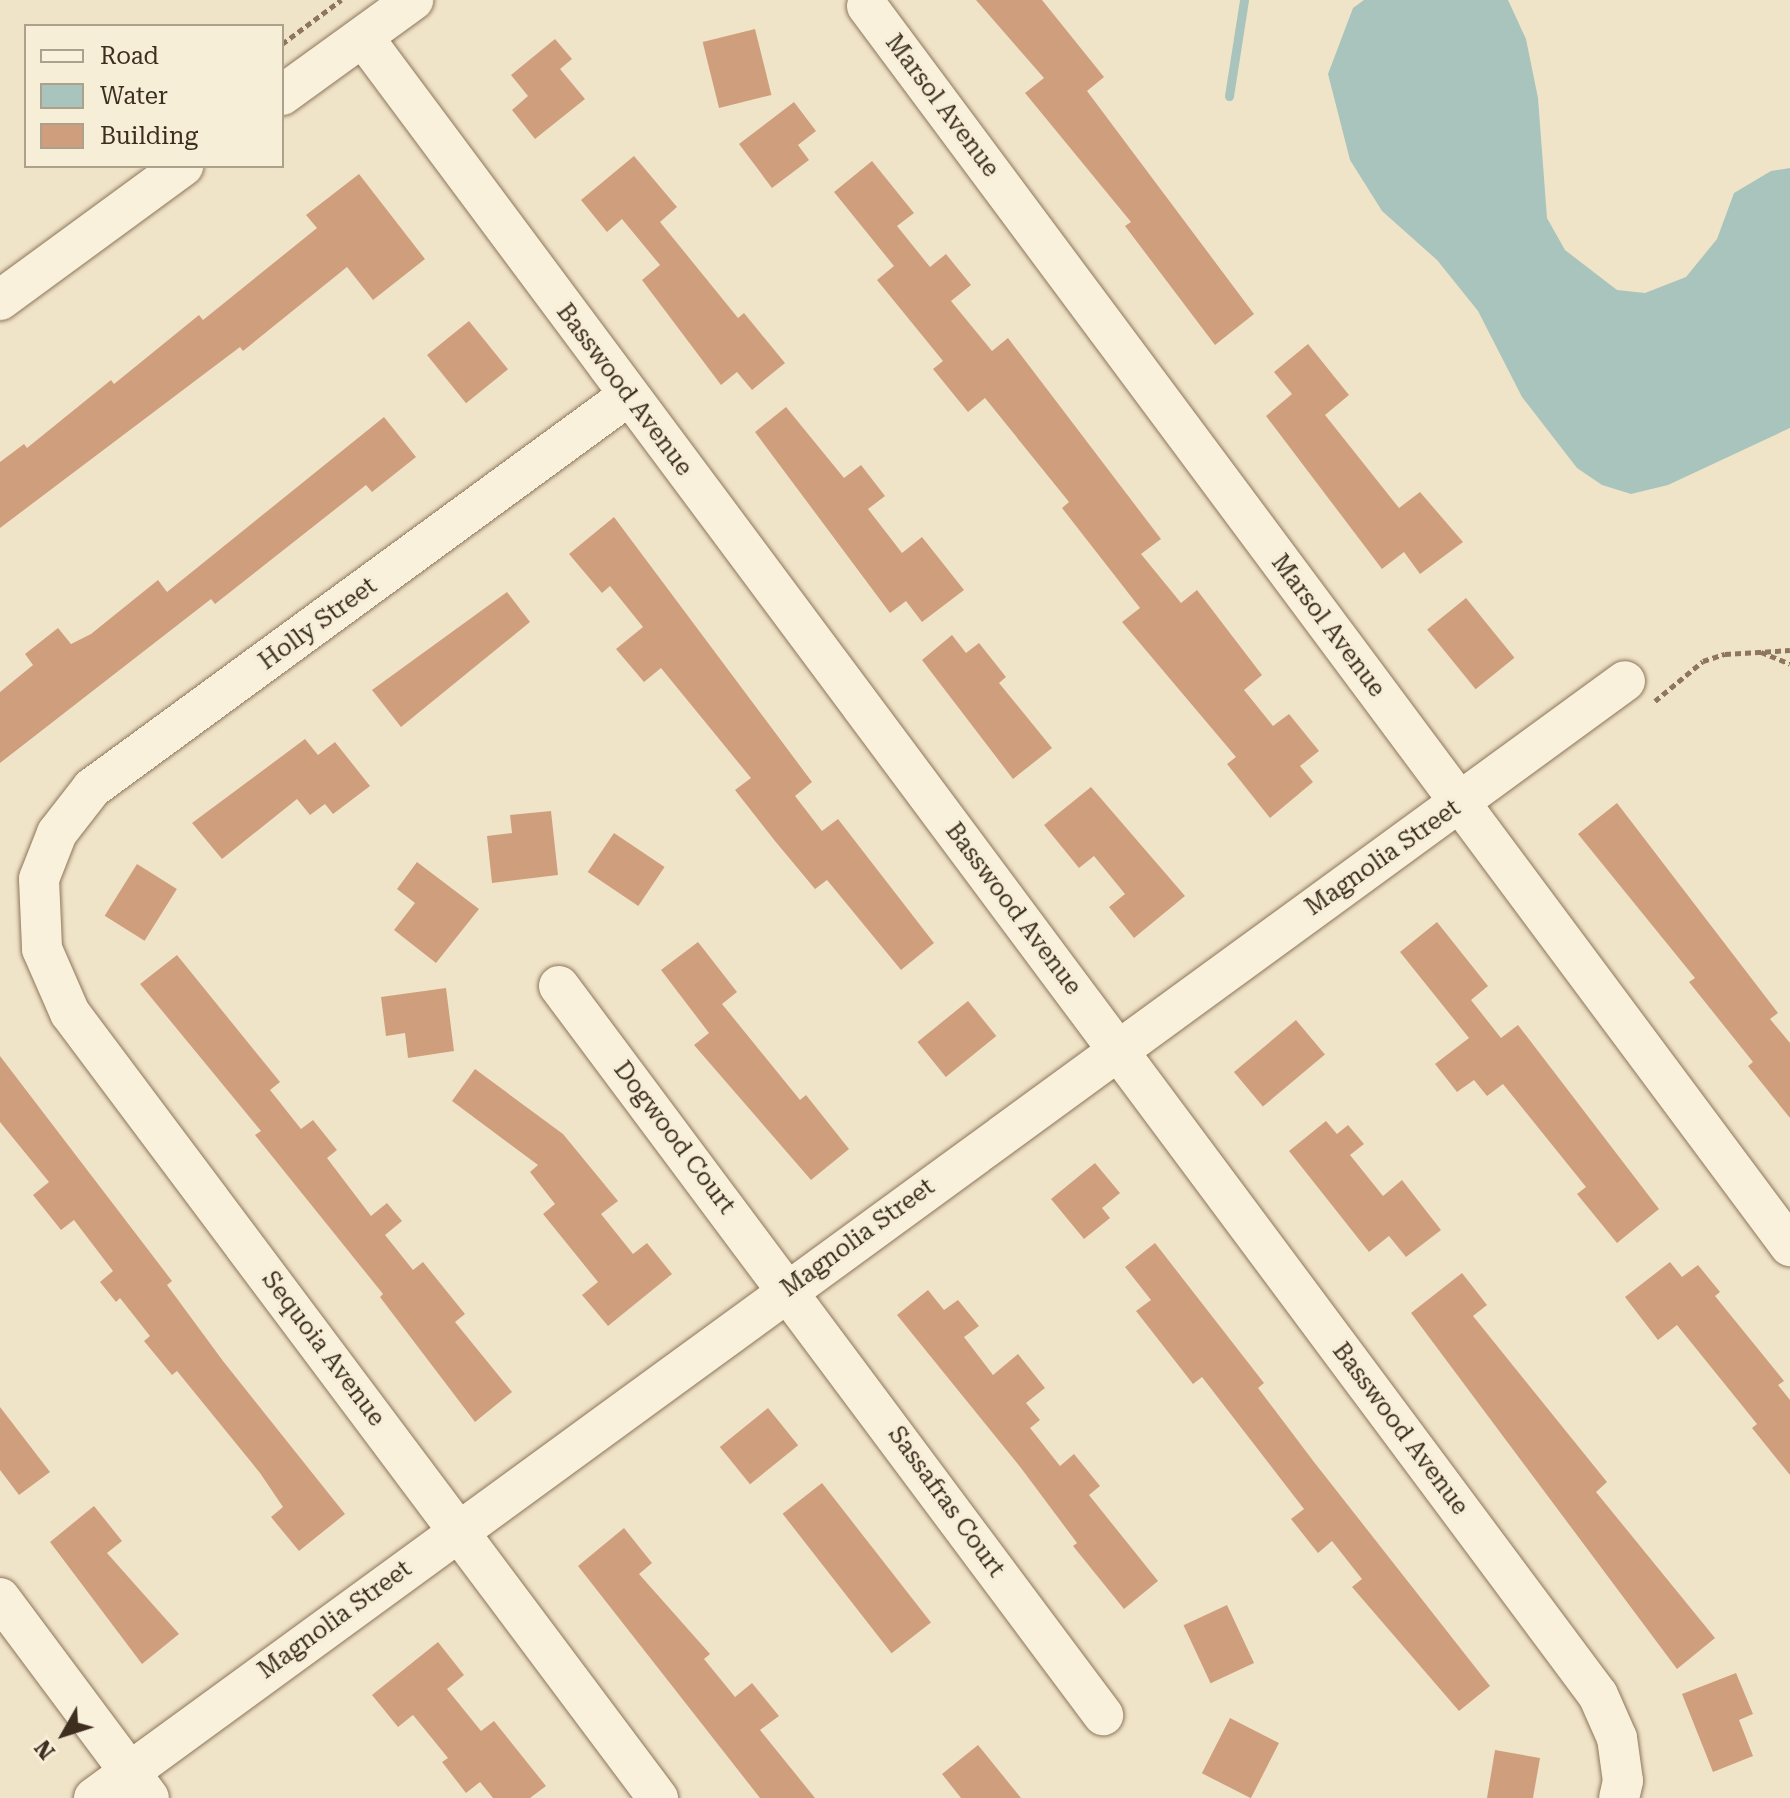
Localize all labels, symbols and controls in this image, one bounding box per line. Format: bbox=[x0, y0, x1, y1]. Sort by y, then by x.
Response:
legend bbox=[24, 24, 284, 168]
street label: Marsol Avenue bbox=[879, 29, 1005, 183]
text: Road bbox=[100, 42, 159, 70]
text: Water bbox=[100, 82, 168, 110]
text: Building bbox=[100, 122, 198, 150]
street label: Basswood Avenue bbox=[550, 298, 698, 482]
street label: Marsol Avenue bbox=[1265, 549, 1391, 703]
street label: Holly Street bbox=[254, 572, 382, 676]
street label: Magnolia Street bbox=[1300, 794, 1466, 922]
street label: Basswood Avenue bbox=[939, 817, 1087, 1001]
street label: Dogwood Court bbox=[607, 1056, 741, 1220]
street label: Magnolia Street bbox=[776, 1173, 940, 1303]
street label: Sequoia Avenue bbox=[255, 1266, 391, 1432]
street label: Basswood Avenue bbox=[1326, 1337, 1474, 1521]
street label: Sassafras Court bbox=[882, 1421, 1010, 1583]
street label: Magnolia Street bbox=[253, 1555, 417, 1685]
north arrow bbox=[24, 1694, 104, 1774]
text: N bbox=[30, 1735, 60, 1764]

